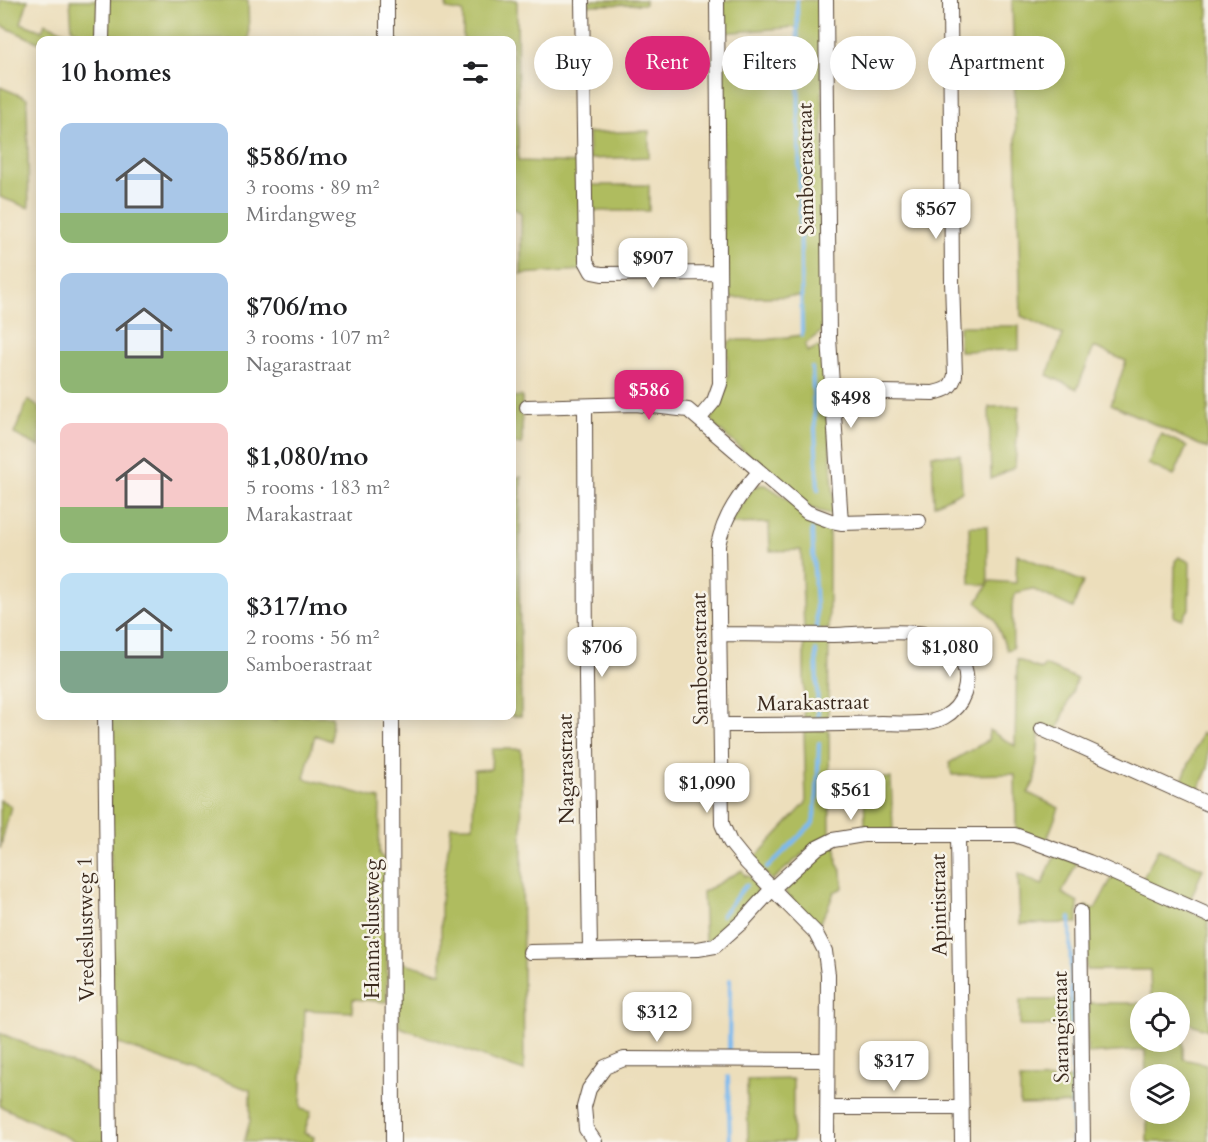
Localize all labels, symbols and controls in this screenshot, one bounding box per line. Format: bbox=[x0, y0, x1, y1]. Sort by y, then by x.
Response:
chip: Buy bbox=[534, 36, 613, 90]
chip: Rent bbox=[625, 36, 710, 90]
chip: Filters bbox=[722, 36, 818, 90]
chip: New bbox=[830, 36, 916, 90]
chip: Apartment bbox=[928, 36, 1065, 90]
text: 10 homes bbox=[60, 55, 171, 90]
icon: filters bbox=[459, 56, 492, 89]
street label: Samboerastraat bbox=[790, 102, 822, 235]
text: $586/mo bbox=[246, 139, 348, 174]
icon: home bbox=[108, 147, 180, 219]
text: 3 rooms · 89 m² bbox=[246, 174, 379, 201]
pin: $567 bbox=[900, 189, 972, 240]
text: $567 bbox=[916, 195, 956, 222]
text: Mirdangweg bbox=[246, 201, 356, 228]
pin: $907 bbox=[617, 238, 689, 289]
text: $907 bbox=[633, 244, 673, 271]
text: $706/mo bbox=[246, 289, 348, 324]
icon: home bbox=[108, 297, 180, 369]
text: 3 rooms · 107 m² bbox=[246, 324, 390, 351]
text: Nagarastraat bbox=[246, 351, 351, 378]
pin: $586 bbox=[613, 370, 685, 421]
text: $586 bbox=[629, 376, 669, 403]
pin: $498 bbox=[815, 378, 887, 429]
text: $498 bbox=[831, 384, 871, 411]
text: $1,080/mo bbox=[246, 439, 369, 474]
icon: home bbox=[108, 447, 180, 519]
text: 5 rooms · 183 m² bbox=[246, 474, 390, 501]
text: Marakastraat bbox=[246, 501, 353, 528]
text: $317/mo bbox=[246, 589, 348, 624]
street label: Samboerastraat bbox=[684, 592, 716, 725]
icon: home bbox=[108, 597, 180, 669]
text: 2 rooms · 56 m² bbox=[246, 624, 379, 651]
pin: $706 bbox=[566, 627, 638, 678]
pin: $1,080 bbox=[901, 627, 999, 678]
text: $706 bbox=[582, 633, 622, 660]
text: $1,080 bbox=[921, 633, 979, 660]
text: Samboerastraat bbox=[246, 651, 372, 678]
street label: Marakastraat bbox=[757, 688, 870, 718]
street label: Nagarastraat bbox=[551, 713, 581, 825]
pin: $1,090 bbox=[658, 763, 756, 814]
text: $1,090 bbox=[678, 769, 736, 796]
pin: $561 bbox=[815, 770, 887, 821]
text: $561 bbox=[831, 776, 871, 803]
street label: Apintistraat bbox=[924, 853, 954, 957]
street label: Vredeslustweg 1 bbox=[70, 856, 102, 1002]
street label: Hanna'slustweg bbox=[358, 859, 387, 999]
street label: Sarangistraat bbox=[1046, 970, 1076, 1083]
pin: $312 bbox=[621, 992, 693, 1043]
map controls bbox=[1130, 992, 1190, 1124]
button: locate bbox=[1130, 992, 1190, 1052]
text: $312 bbox=[637, 998, 677, 1025]
pin: $317 bbox=[858, 1041, 930, 1092]
text: $317 bbox=[874, 1047, 914, 1074]
button: layers bbox=[1130, 1064, 1190, 1124]

